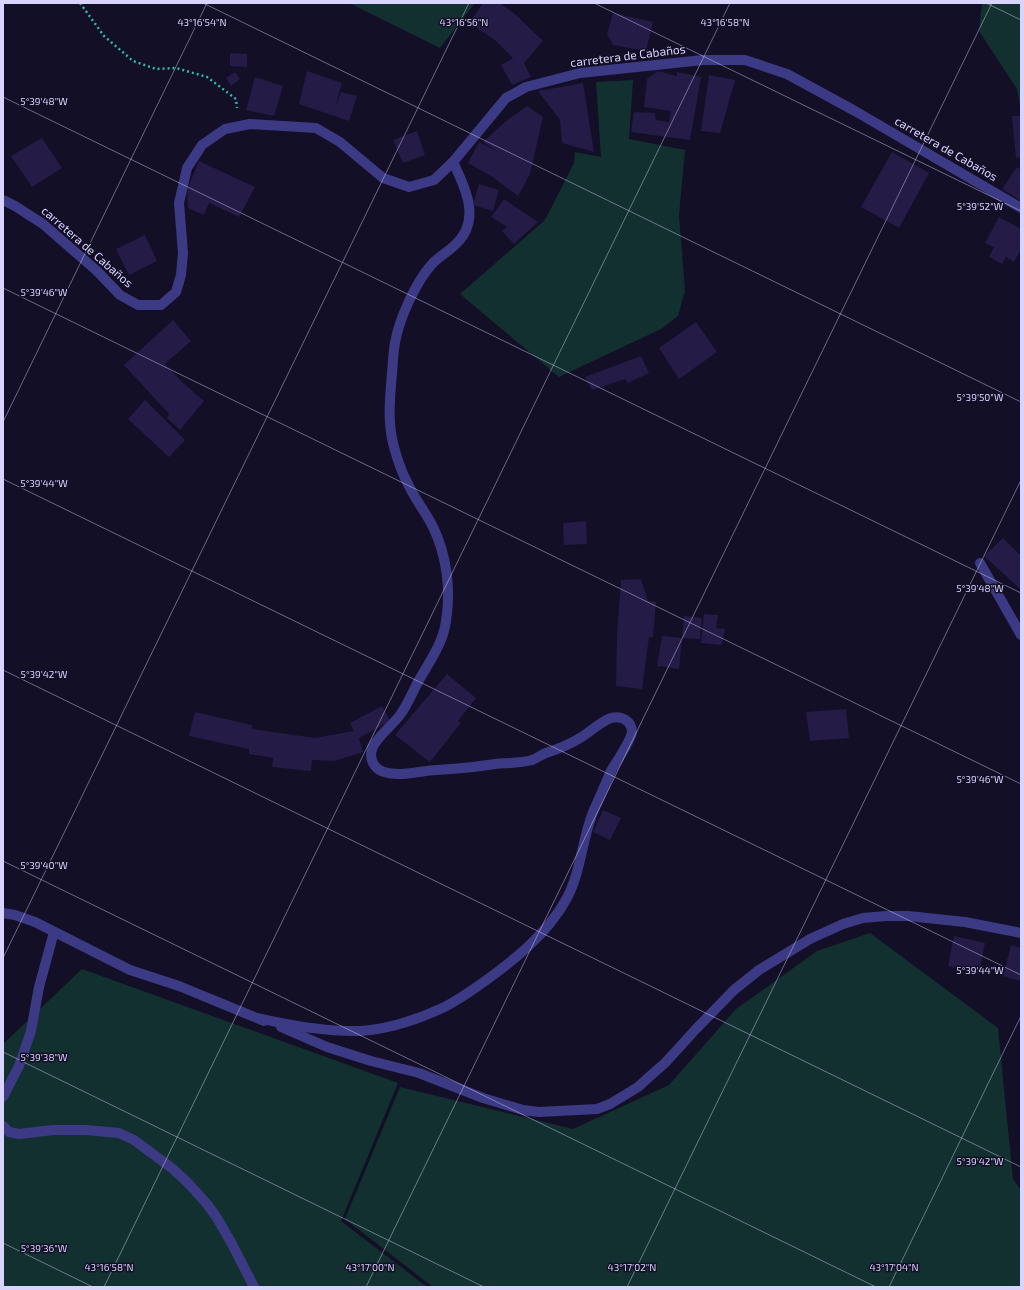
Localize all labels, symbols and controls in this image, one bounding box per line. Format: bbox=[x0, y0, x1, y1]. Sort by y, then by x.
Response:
text: 43°16'54"N bbox=[177, 16, 227, 28]
text: 43°16'56"N bbox=[440, 16, 488, 28]
text: 43°16'58"N bbox=[700, 16, 750, 28]
street label: carretera de Cabaños bbox=[569, 41, 686, 69]
text: 5°39'48"W bbox=[20, 95, 68, 107]
street label: carretera de Cabaños bbox=[893, 113, 1000, 183]
text: 5°39'52"W bbox=[957, 200, 1004, 212]
street label: carretera de Cabaños bbox=[39, 203, 136, 290]
text: 5°39'46"W bbox=[20, 286, 68, 298]
text: 5°39'50"W bbox=[957, 391, 1004, 403]
text: 5°39'44"W bbox=[20, 477, 68, 489]
text: 5°39'48"W bbox=[956, 582, 1004, 594]
text: 5°39'42"W bbox=[21, 668, 68, 680]
text: 5°39'46"W bbox=[956, 773, 1004, 785]
text: 5°39'40"W bbox=[20, 859, 68, 871]
text: 5°39'44"W bbox=[956, 964, 1004, 976]
text: 5°39'38"W bbox=[21, 1051, 68, 1063]
text: 5°39'42"W bbox=[957, 1155, 1004, 1167]
text: 5°39'36"W bbox=[21, 1242, 68, 1254]
text: 43°16'58"N bbox=[84, 1261, 134, 1273]
text: 43°17'00"N bbox=[345, 1261, 395, 1273]
text: 43°17'02"N bbox=[608, 1261, 656, 1273]
text: 43°17'04"N bbox=[869, 1261, 919, 1273]

